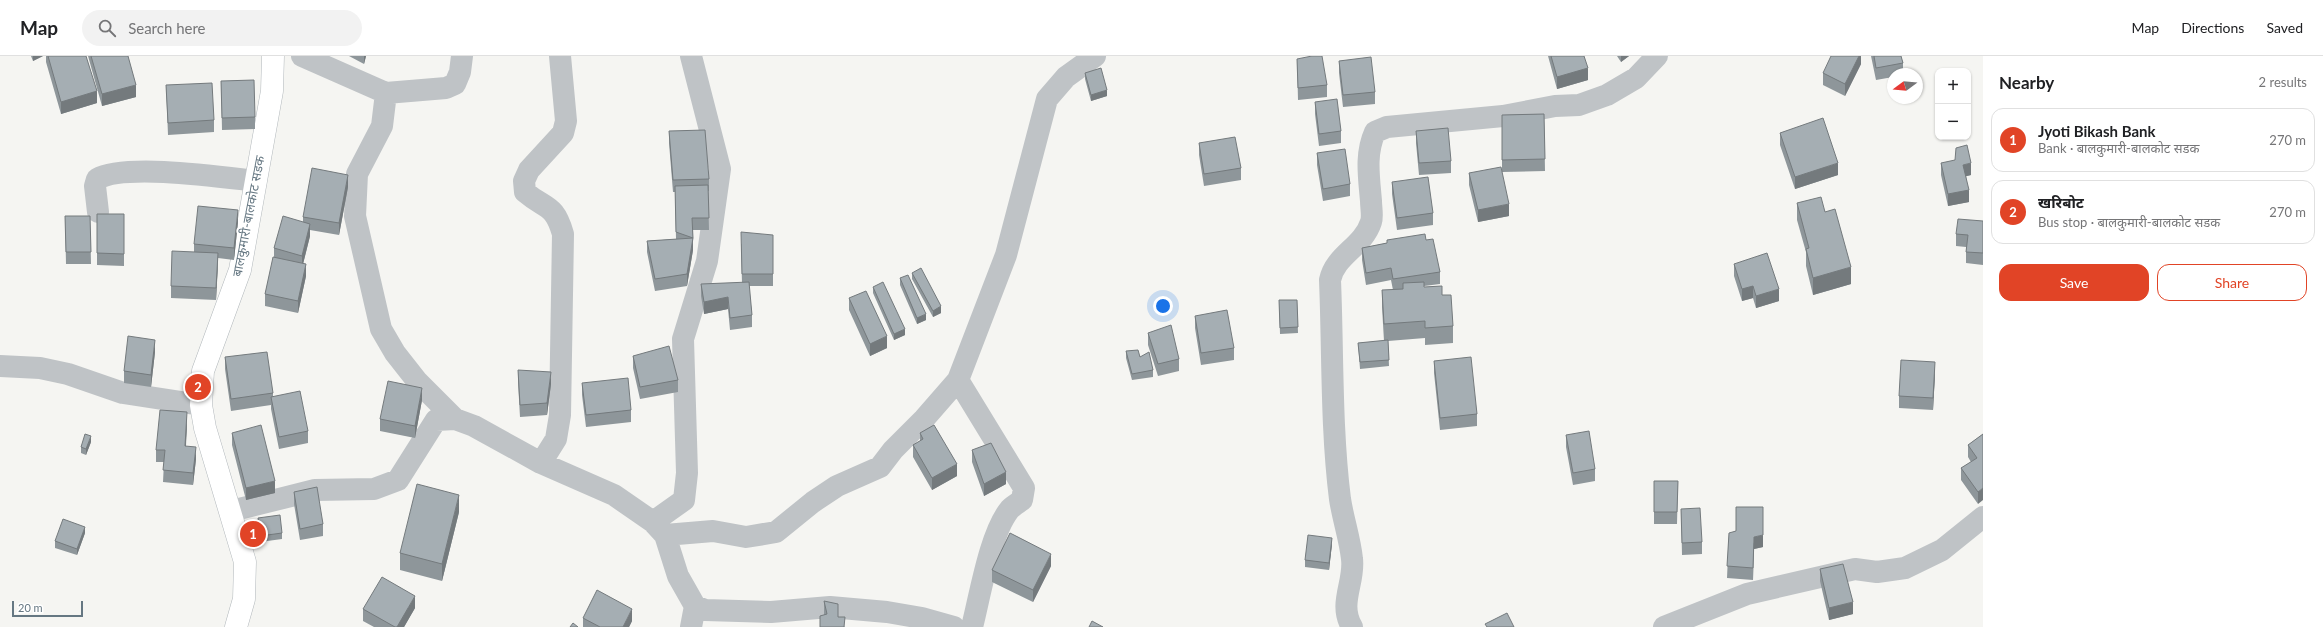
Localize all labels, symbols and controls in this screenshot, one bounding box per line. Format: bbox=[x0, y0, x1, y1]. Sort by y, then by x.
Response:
search box bbox=[82, 10, 362, 46]
text: Map bbox=[20, 16, 58, 39]
icon: search bbox=[96, 17, 118, 39]
text: Search here bbox=[128, 19, 206, 37]
text: Map bbox=[2132, 19, 2159, 36]
text: Directions bbox=[2181, 19, 2244, 36]
text: Saved bbox=[2266, 19, 2303, 36]
north arrow bbox=[1887, 68, 1923, 104]
map controls bbox=[1935, 68, 1971, 140]
button: + bbox=[1935, 68, 1971, 104]
text: Nearby bbox=[1999, 72, 2054, 93]
text: 2 results bbox=[2259, 74, 2307, 90]
button: − bbox=[1935, 104, 1971, 140]
text: Jyoti Bikash Bank bbox=[2038, 122, 2156, 140]
text: 1 bbox=[2009, 132, 2017, 148]
text: 270 m bbox=[2269, 132, 2306, 148]
text: Bank · बालकुमारी-बालकोट सडक bbox=[2038, 140, 2199, 156]
street label: बालकुमारी-बालकोट सडक bbox=[228, 153, 269, 278]
text: खरिबोट bbox=[2038, 193, 2084, 211]
text: 2 bbox=[2009, 204, 2017, 220]
text: 270 m bbox=[2269, 204, 2306, 220]
text: Bus stop · बालकुमारी-बालकोट सडक bbox=[2038, 214, 2220, 230]
button: Save bbox=[1999, 264, 2149, 301]
button: Share bbox=[2157, 264, 2307, 301]
your location bbox=[1153, 296, 1173, 316]
pin: 2 bbox=[185, 372, 211, 402]
pin: 1 bbox=[240, 519, 266, 549]
scale bar bbox=[12, 599, 83, 618]
text: 20 m bbox=[18, 601, 43, 614]

